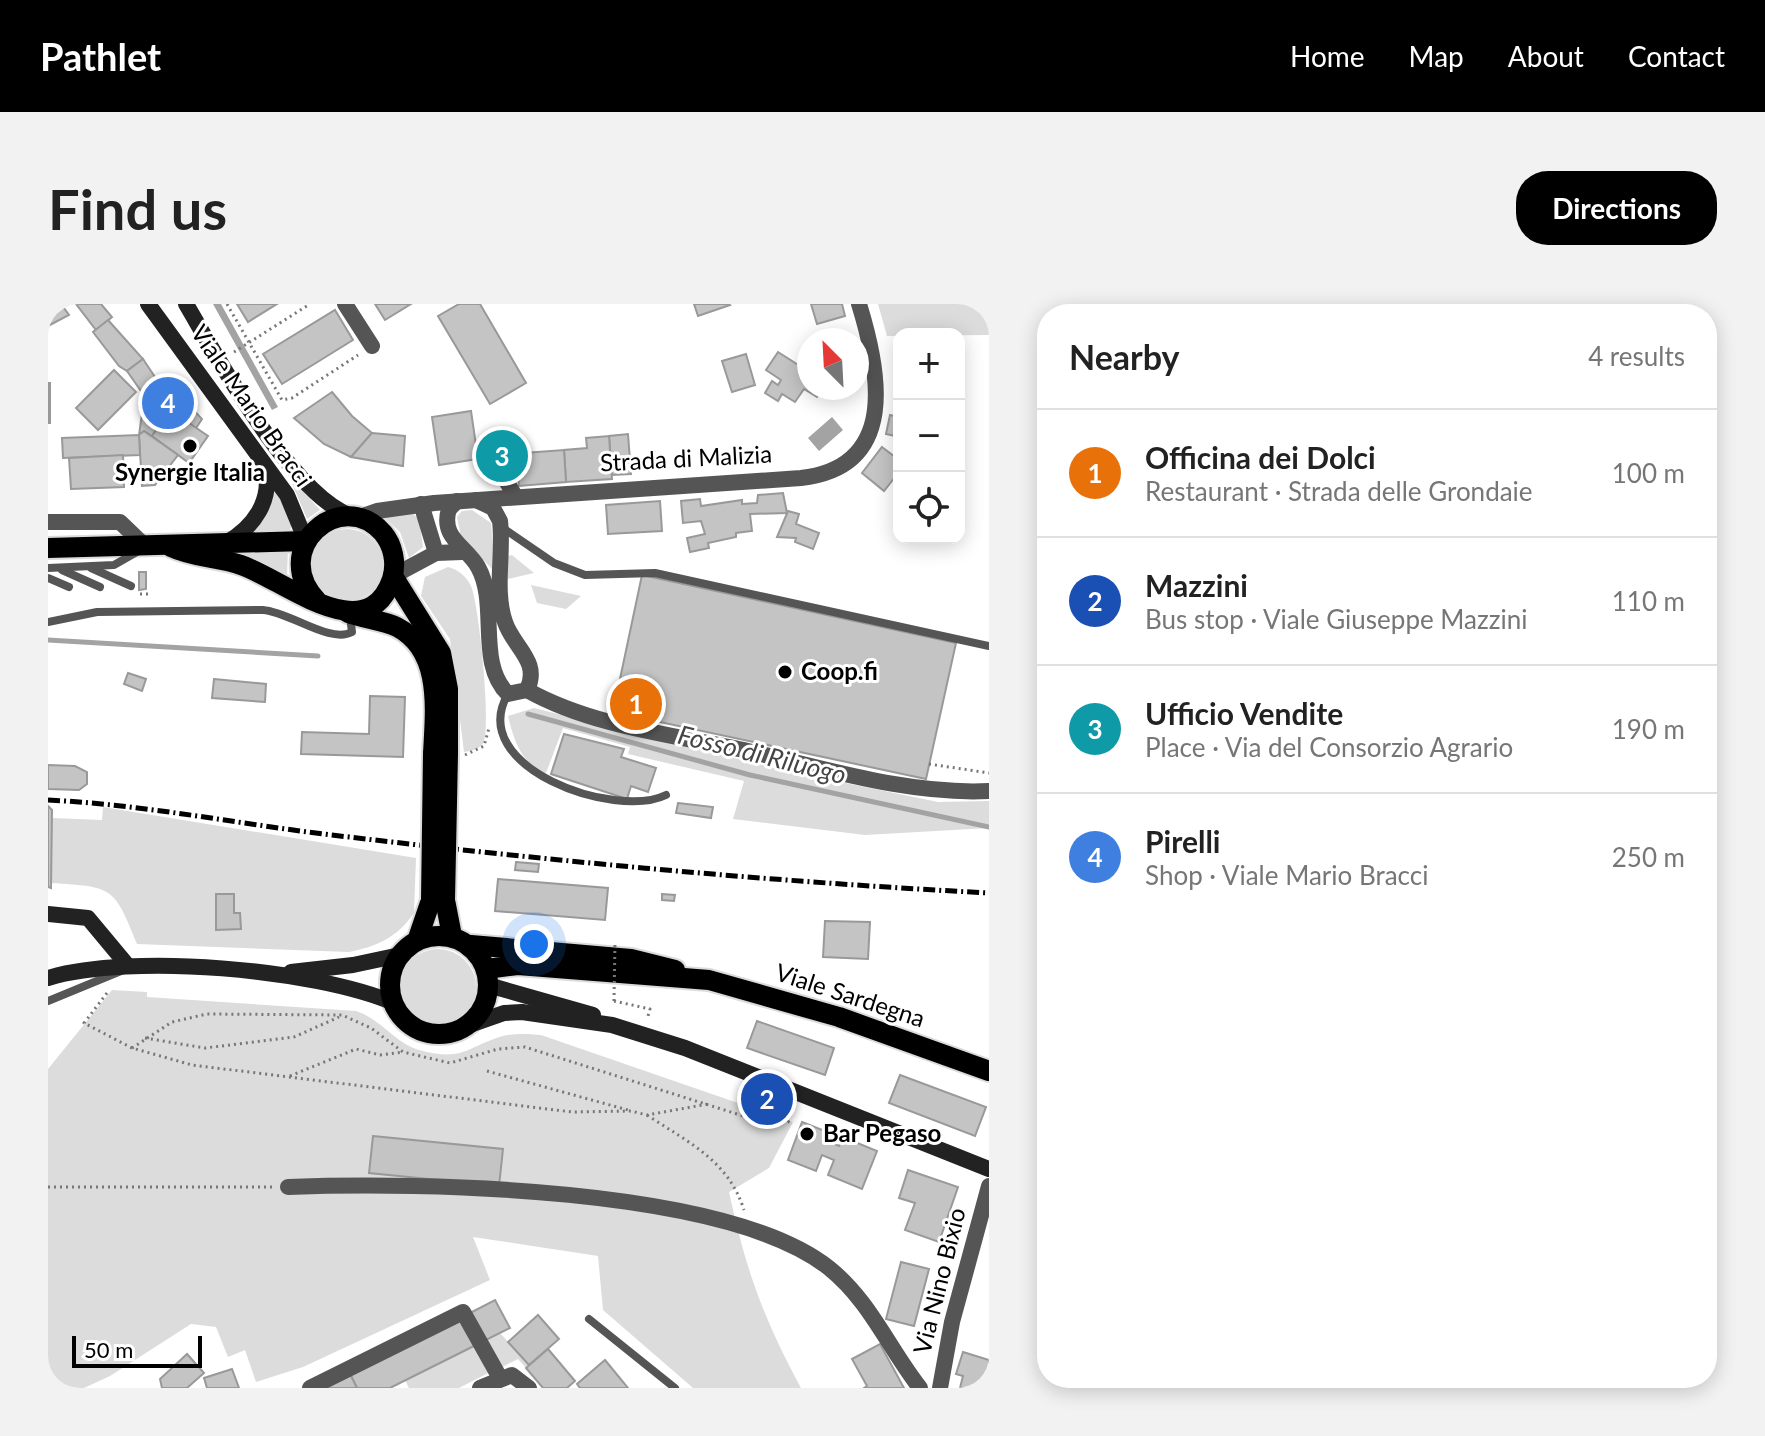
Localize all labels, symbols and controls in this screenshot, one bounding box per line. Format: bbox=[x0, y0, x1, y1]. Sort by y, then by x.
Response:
text: Pathlet bbox=[40, 33, 161, 79]
text: Home bbox=[1290, 39, 1365, 73]
text: Map bbox=[1409, 39, 1464, 73]
text: About bbox=[1508, 39, 1584, 73]
text: Contact bbox=[1628, 39, 1725, 73]
button: Directions bbox=[1516, 171, 1717, 245]
text: Find us bbox=[48, 175, 227, 242]
street label: Viale Mario Bracci bbox=[186, 319, 319, 492]
north arrow bbox=[797, 328, 869, 400]
map controls bbox=[893, 328, 965, 544]
button: + bbox=[893, 328, 965, 400]
text: Nearby bbox=[1069, 336, 1180, 377]
text: 4 results bbox=[1588, 340, 1685, 372]
pin: 4 bbox=[142, 373, 194, 433]
button: − bbox=[893, 400, 965, 472]
pin: 3 bbox=[476, 426, 528, 486]
marker: Synergie Italia bbox=[181, 437, 199, 455]
street label: Strada di Malizia bbox=[599, 439, 773, 476]
text: Officina dei Dolci bbox=[1145, 439, 1376, 475]
place label: Synergie Italia bbox=[115, 457, 265, 486]
text: 1 bbox=[1087, 457, 1103, 489]
text: 100 m bbox=[1612, 457, 1685, 489]
button: locate bbox=[893, 472, 965, 544]
text: Restaurant · Strada delle Grondaie bbox=[1145, 475, 1533, 507]
text: Mazzini bbox=[1145, 567, 1248, 603]
text: 2 bbox=[1087, 585, 1103, 617]
text: 110 m bbox=[1612, 585, 1685, 617]
text: Bus stop · Viale Giuseppe Mazzini bbox=[1145, 603, 1528, 635]
place label: Coop.fi bbox=[801, 656, 878, 685]
marker: Coop.fi bbox=[776, 663, 794, 681]
pin: 1 bbox=[610, 674, 662, 734]
text: Ufficio Vendite bbox=[1145, 695, 1343, 731]
text: 3 bbox=[1087, 713, 1103, 745]
text: 190 m bbox=[1612, 713, 1685, 745]
water label: Fosso di Riluogo bbox=[675, 718, 850, 790]
text: Place · Via del Consorzio Agrario bbox=[1145, 731, 1513, 763]
text: Pirelli bbox=[1145, 823, 1220, 859]
text: 4 bbox=[1087, 841, 1103, 873]
text: 250 m bbox=[1612, 841, 1685, 873]
text: Shop · Viale Mario Bracci bbox=[1145, 859, 1428, 891]
your location bbox=[514, 924, 554, 964]
street label: Viale Sardegna bbox=[772, 957, 929, 1032]
pin: 2 bbox=[741, 1069, 793, 1129]
place label: Bar Pegaso bbox=[823, 1118, 941, 1147]
marker: Bar Pegaso bbox=[798, 1125, 816, 1143]
street label: Via Nino Bixio bbox=[906, 1205, 971, 1357]
scale bar bbox=[72, 1332, 202, 1368]
text: 50 m bbox=[84, 1336, 133, 1363]

